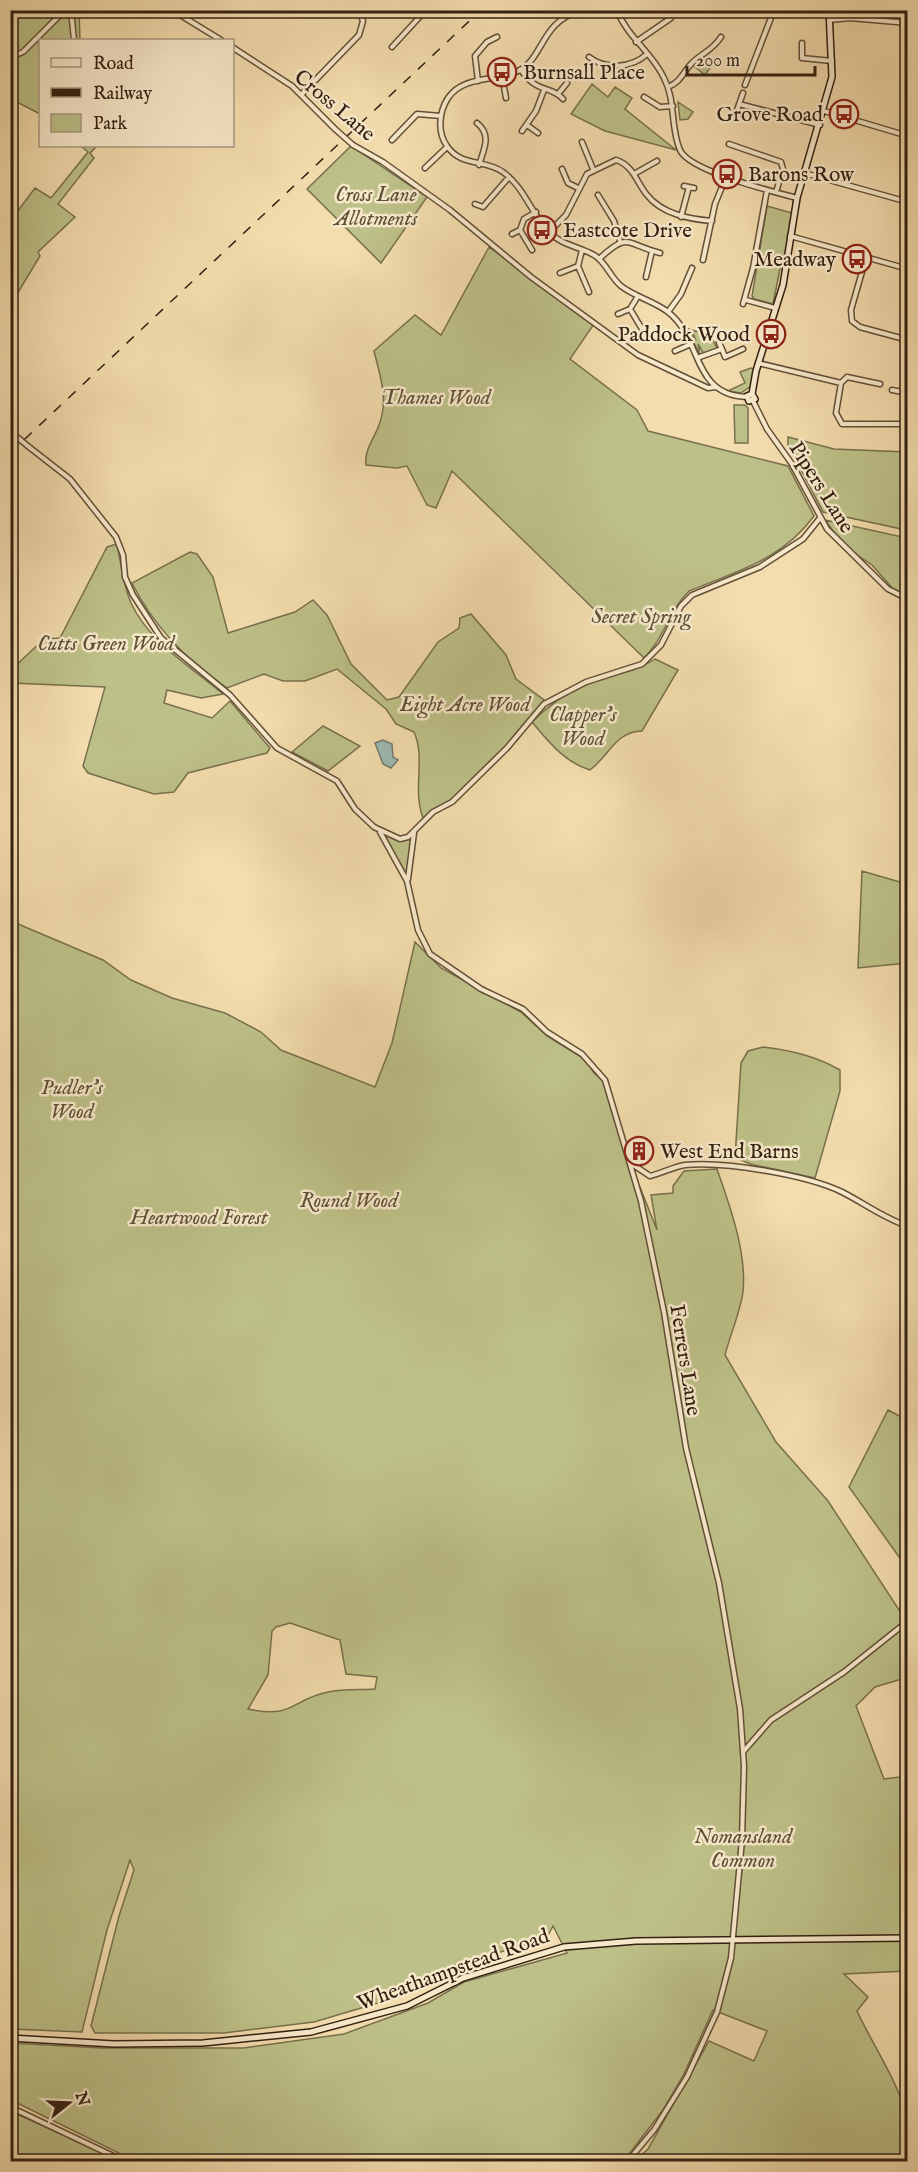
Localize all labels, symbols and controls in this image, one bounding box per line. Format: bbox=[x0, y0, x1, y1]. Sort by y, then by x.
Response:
legend bbox=[39, 39, 234, 147]
scale bar bbox=[687, 39, 814, 77]
text: 200 m bbox=[696, 50, 740, 73]
text: Road bbox=[93, 53, 134, 76]
bus stop icon: Burnsall Place bbox=[486, 56, 518, 88]
place label: Burnsall Place bbox=[523, 60, 645, 87]
street label: Cross Lane bbox=[288, 64, 381, 148]
text: Railway bbox=[93, 83, 152, 106]
bus stop icon: Grove Road bbox=[828, 98, 860, 130]
place label: Grove Road bbox=[717, 102, 824, 129]
text: Park bbox=[93, 113, 128, 136]
bus stop icon: Barons Row bbox=[711, 158, 743, 190]
place label: Barons Row bbox=[748, 162, 855, 189]
park label: Cross Lane Allotments bbox=[333, 182, 418, 233]
bus stop icon: Eastcote Drive bbox=[526, 214, 558, 246]
place label: Eastcote Drive bbox=[563, 218, 692, 245]
bus stop icon: Meadway bbox=[841, 243, 873, 275]
place label: Meadway bbox=[754, 247, 837, 274]
bus stop icon: Paddock Wood bbox=[755, 318, 787, 350]
place label: Paddock Wood bbox=[618, 322, 751, 349]
park label: Thames Wood bbox=[381, 385, 493, 412]
street label: Pipers Lane bbox=[782, 437, 860, 539]
park label: Secret Spring bbox=[591, 604, 692, 631]
park label: Cutts Green Wood bbox=[38, 631, 177, 658]
park label: Eight Acre Wood bbox=[399, 692, 532, 719]
park label: Clapper's Wood bbox=[549, 702, 618, 753]
park label: Pudler's Wood bbox=[41, 1075, 104, 1126]
building icon: West End Barns bbox=[623, 1135, 655, 1167]
place label: West End Barns bbox=[660, 1139, 799, 1166]
park label: Round Wood bbox=[300, 1188, 400, 1215]
park label: Heartwood Forest bbox=[129, 1205, 269, 1232]
street label: Ferrers Lane bbox=[662, 1303, 707, 1418]
park label: Nomansland Common bbox=[694, 1824, 794, 1875]
street label: Wheathampstead Road bbox=[354, 1923, 554, 2018]
north arrow bbox=[39, 2073, 99, 2133]
text: N bbox=[69, 2088, 93, 2109]

